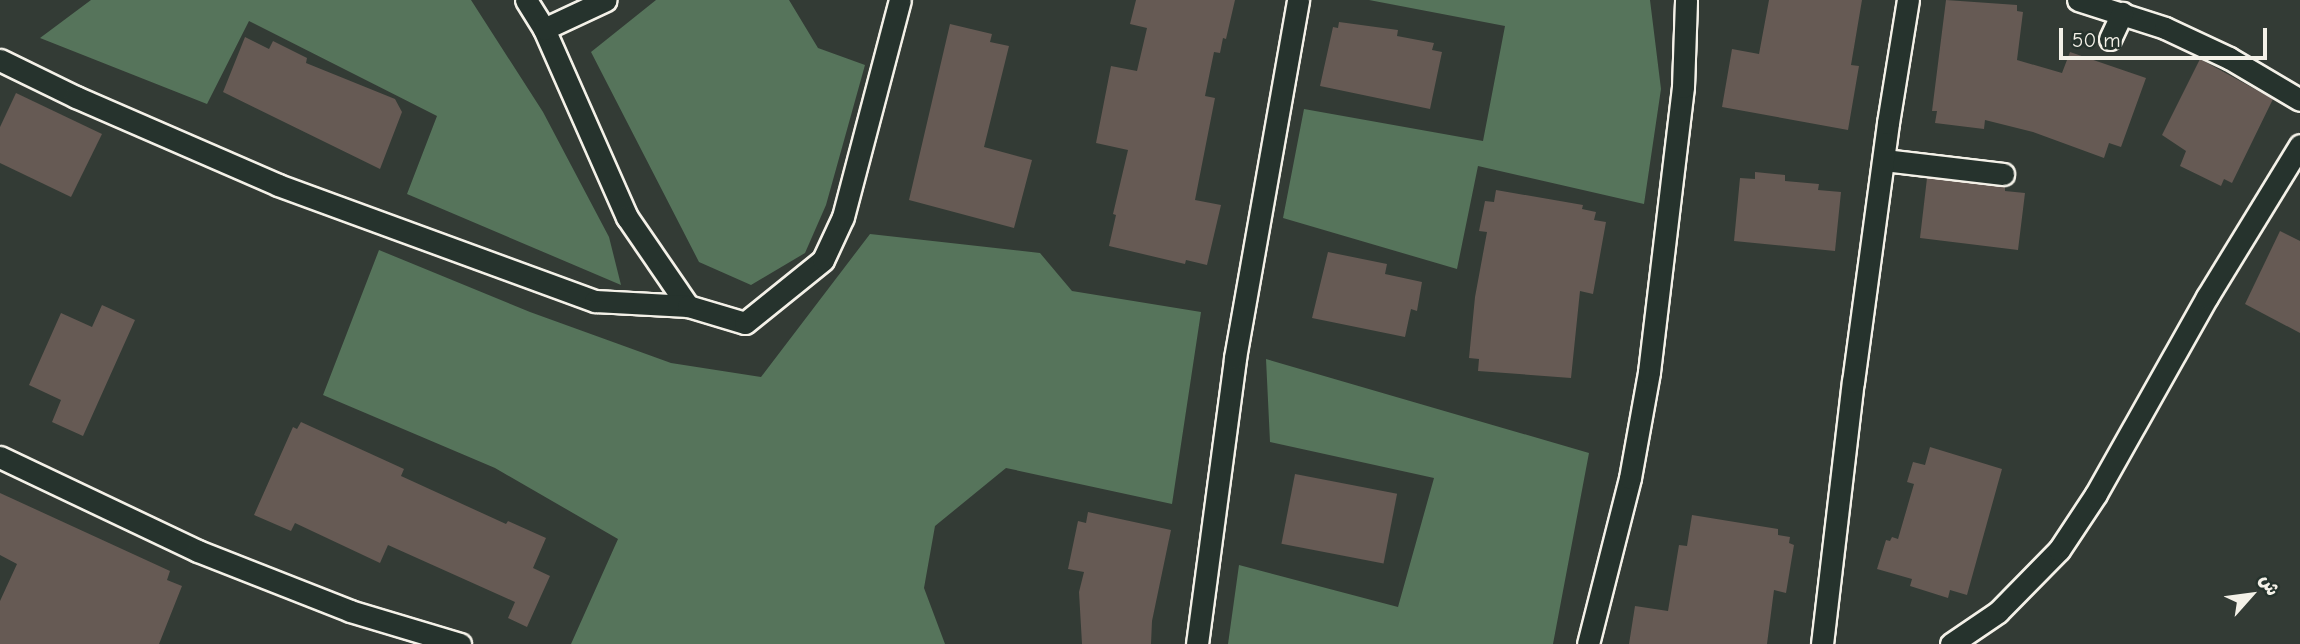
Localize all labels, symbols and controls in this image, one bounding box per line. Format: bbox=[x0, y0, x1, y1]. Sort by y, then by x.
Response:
scale bar bbox=[2062, 14, 2270, 58]
text: 50 m bbox=[2072, 28, 2121, 52]
north arrow bbox=[2216, 560, 2286, 630]
text: ش bbox=[2255, 571, 2284, 600]

